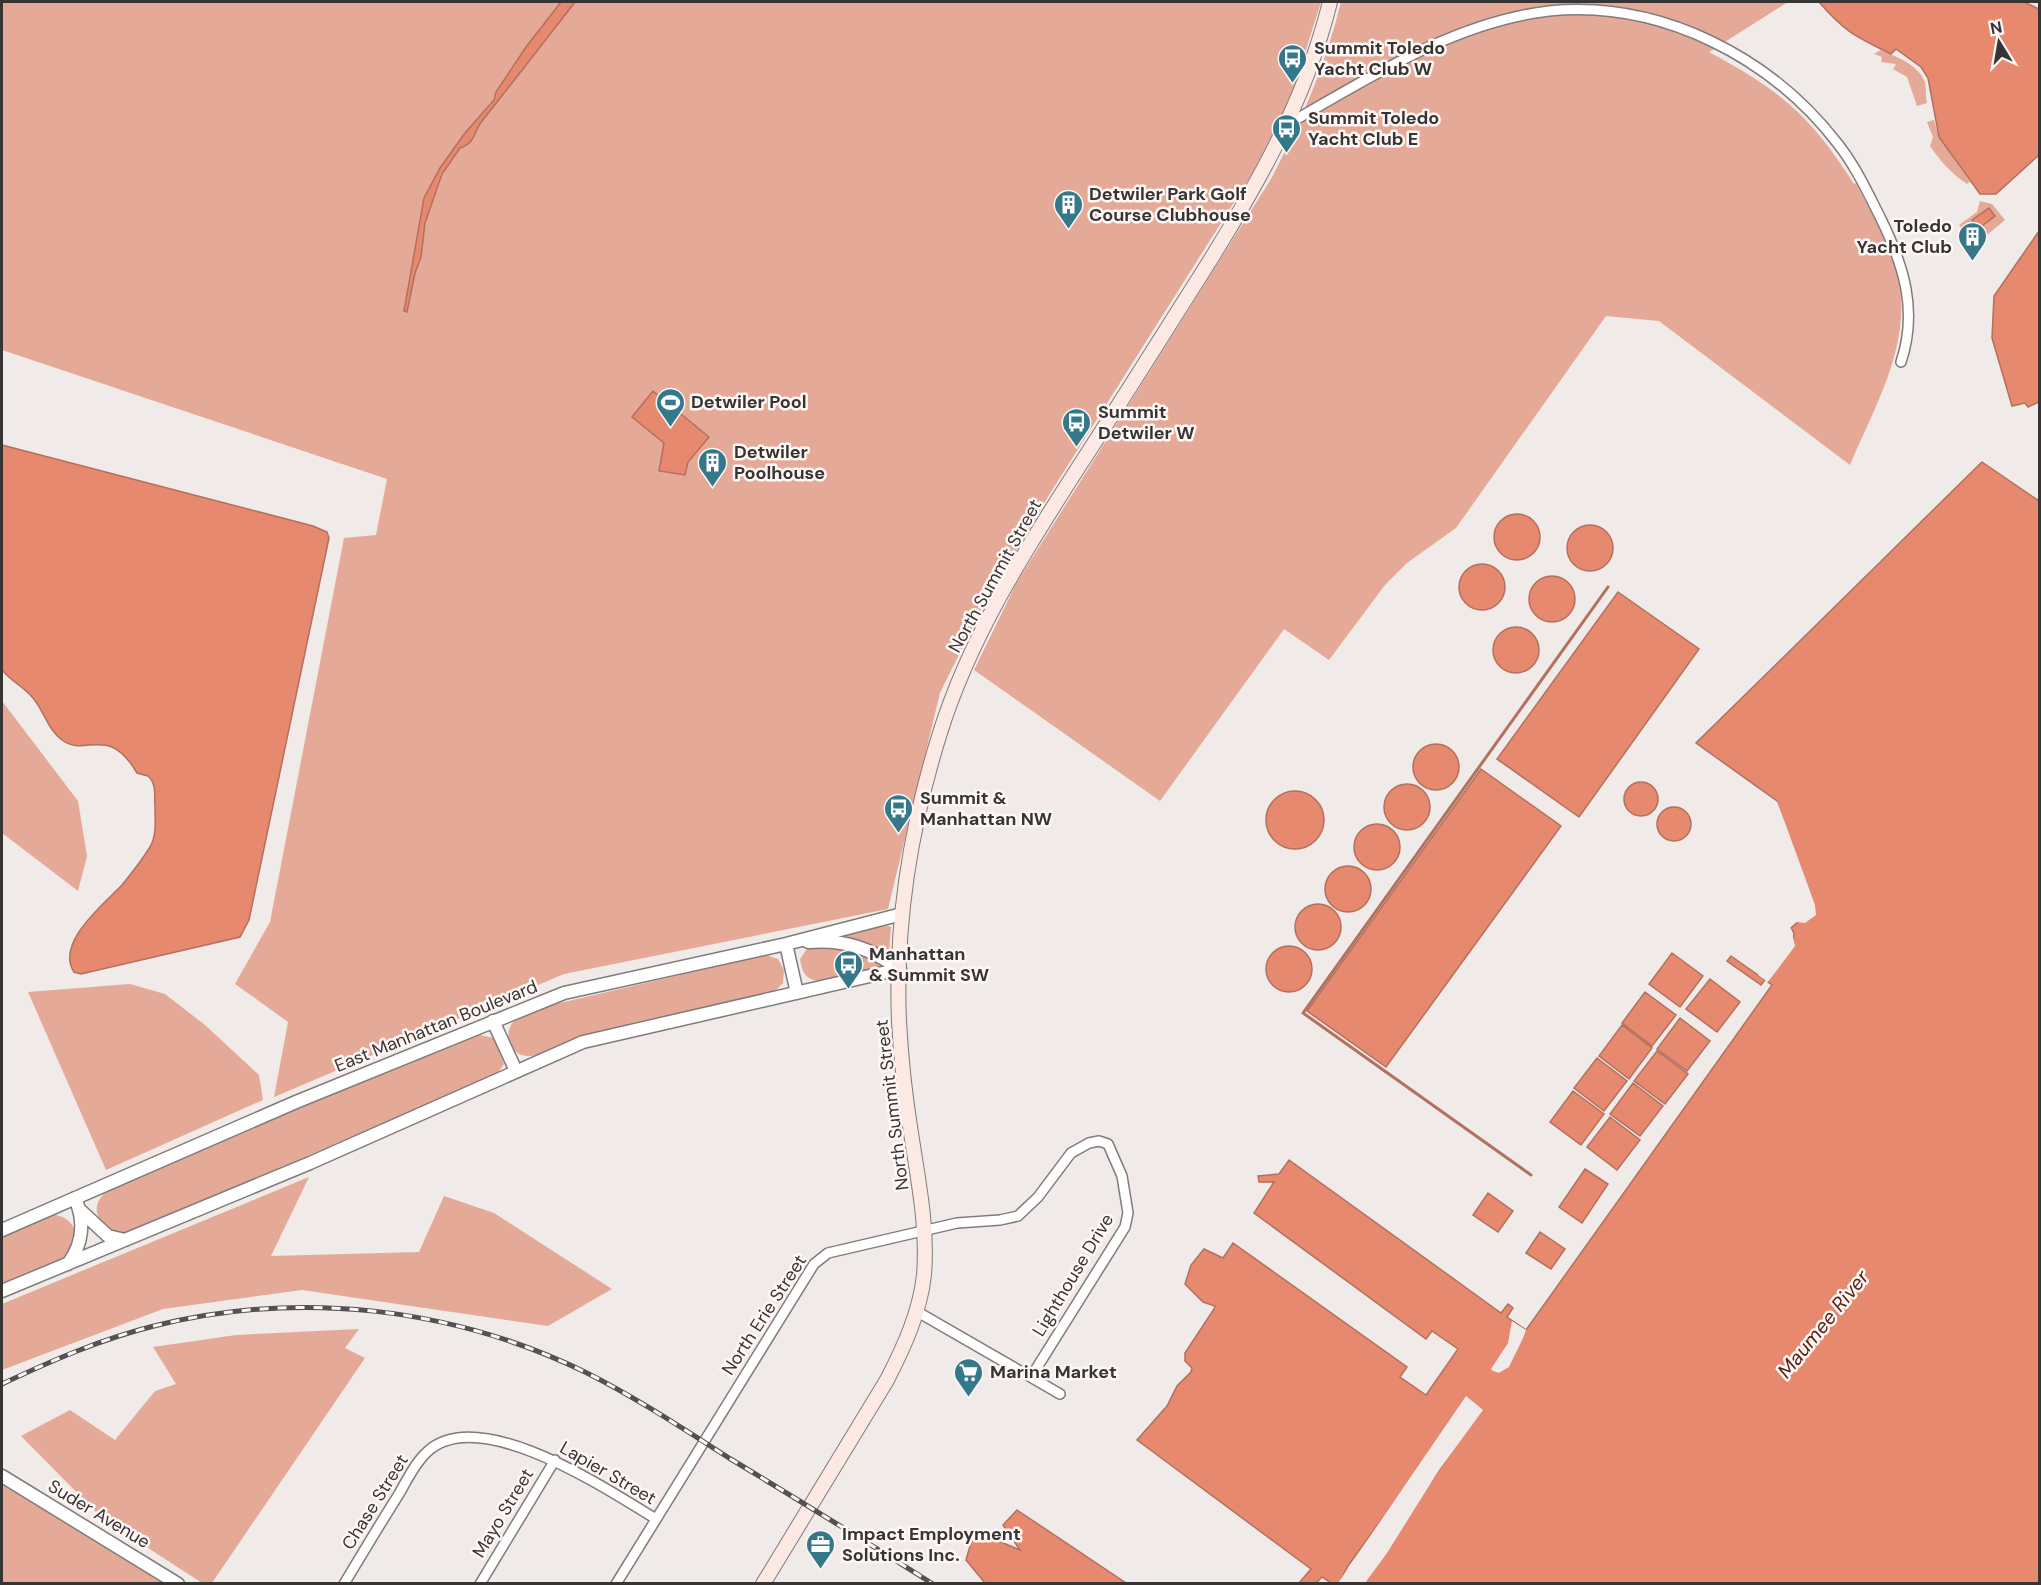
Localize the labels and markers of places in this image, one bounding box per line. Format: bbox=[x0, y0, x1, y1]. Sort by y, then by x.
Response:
place label: Summit Toledo Yacht Club W bbox=[1314, 36, 1445, 81]
bus stop icon: Summit Toledo Yacht Club W bbox=[1277, 42, 1309, 84]
place label: Summit Toledo Yacht Club E bbox=[1308, 106, 1439, 151]
bus stop icon: Summit Toledo Yacht Club E bbox=[1271, 112, 1303, 154]
place label: Detwiler Park Golf Course Clubhouse bbox=[1089, 182, 1251, 227]
building icon: Detwiler Park Golf Course Clubhouse bbox=[1052, 188, 1084, 230]
place label: Toledo Yacht Club bbox=[1856, 214, 1952, 259]
building icon: Toledo Yacht Club bbox=[1957, 220, 1989, 262]
sports icon: Detwiler Pool bbox=[654, 386, 686, 428]
place label: Detwiler Pool bbox=[691, 390, 807, 414]
place label: Summit Detwiler W bbox=[1098, 400, 1194, 445]
bus stop icon: Summit Detwiler W bbox=[1061, 406, 1093, 448]
place label: Detwiler Poolhouse bbox=[734, 440, 825, 485]
building icon: Detwiler Poolhouse bbox=[697, 446, 729, 488]
place label: Summit & Manhattan NW bbox=[920, 786, 1052, 831]
bus stop icon: Summit & Manhattan NW bbox=[883, 792, 915, 834]
place label: Manhattan & Summit SW bbox=[869, 942, 989, 987]
bus stop icon: Manhattan & Summit SW bbox=[832, 948, 864, 990]
supermarket icon: Marina Market bbox=[953, 1356, 985, 1398]
place label: Marina Market bbox=[990, 1360, 1117, 1384]
place label: Impact Employment Solutions Inc. bbox=[842, 1522, 1021, 1567]
office icon: Impact Employment Solutions Inc. bbox=[805, 1528, 837, 1570]

